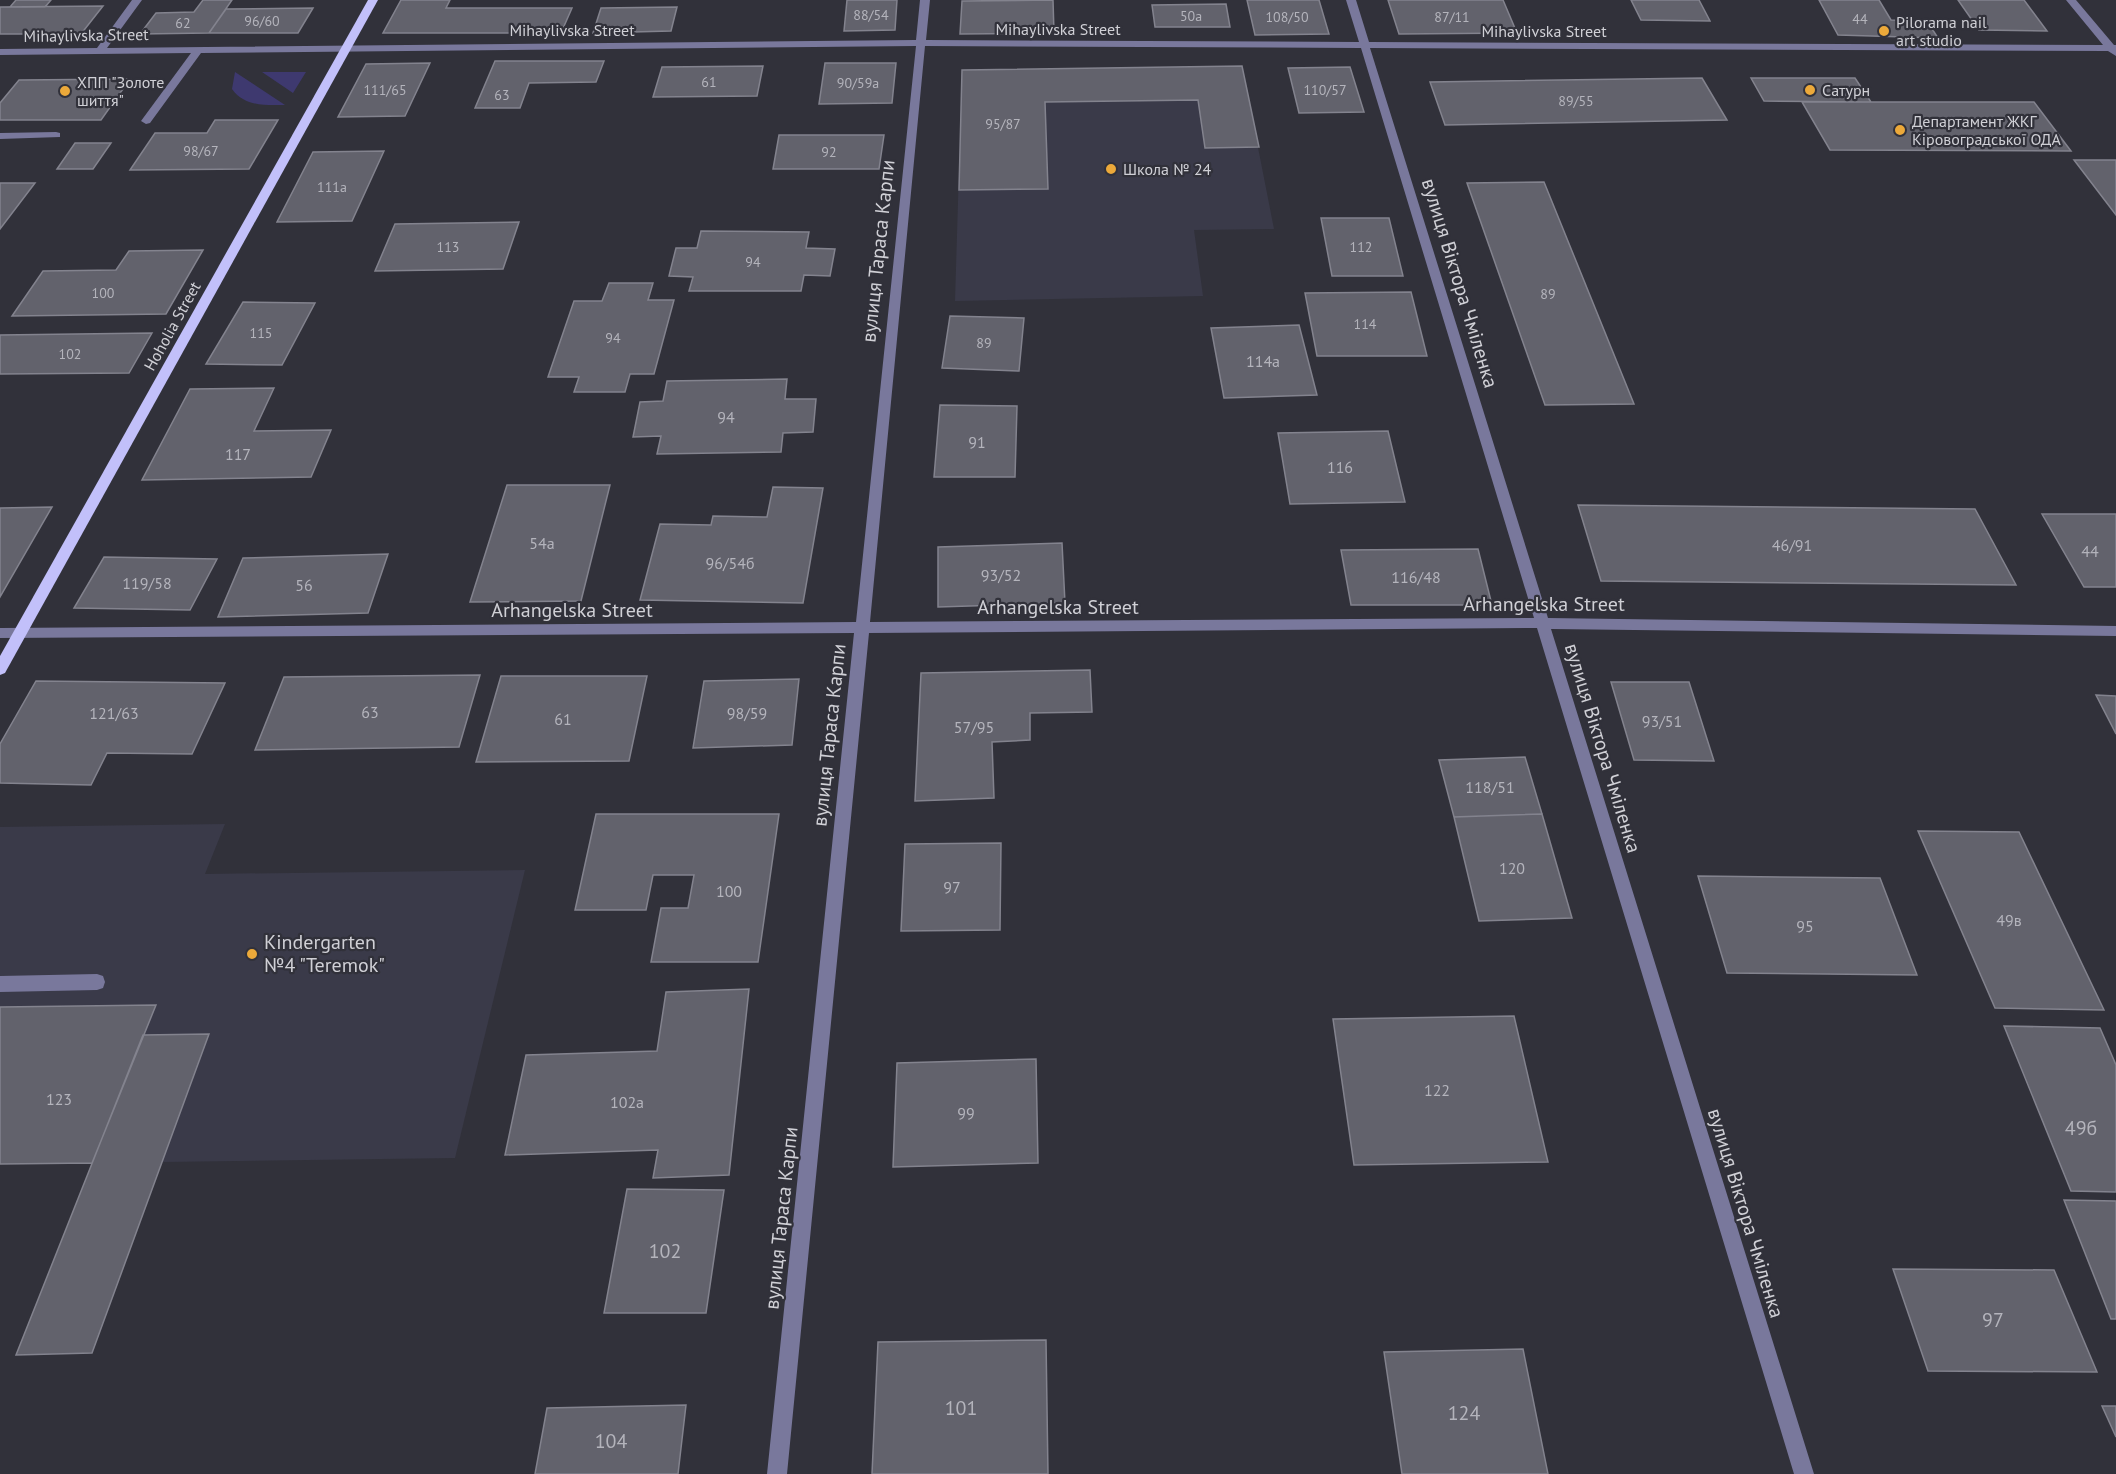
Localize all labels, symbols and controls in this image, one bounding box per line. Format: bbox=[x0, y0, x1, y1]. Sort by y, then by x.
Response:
house number: 88/54 bbox=[853, 6, 889, 24]
house number: 50а bbox=[1180, 7, 1202, 25]
house number: 108/50 bbox=[1265, 8, 1309, 26]
house number: 87/11 bbox=[1434, 8, 1470, 26]
house number: 44 bbox=[1852, 10, 1868, 28]
house number: 96/60 bbox=[244, 12, 280, 30]
place label: Pilorama nail art studio bbox=[1896, 12, 1987, 50]
house number: 62 bbox=[175, 14, 191, 32]
street label: Mihaylivska Street bbox=[995, 19, 1121, 39]
street label: Mihaylivska Street bbox=[509, 20, 635, 40]
street label: Mihaylivska Street bbox=[1481, 21, 1607, 41]
street label: Mihaylivska Street bbox=[23, 24, 149, 46]
marker: Pilorama nail art studio bbox=[1877, 24, 1891, 38]
place label: ХПП "Золоте шиття" bbox=[77, 72, 164, 110]
house number: 61 bbox=[701, 73, 717, 91]
house number: 90/59а bbox=[837, 74, 879, 92]
place label: Сатурн bbox=[1822, 80, 1870, 100]
house number: 111/65 bbox=[363, 81, 407, 99]
house number: 110/57 bbox=[1303, 81, 1347, 99]
marker: Сатурн bbox=[1803, 83, 1817, 97]
marker: ХПП "Золоте шиття" bbox=[58, 84, 72, 98]
house number: 63 bbox=[494, 86, 510, 104]
house number: 89/55 bbox=[1558, 92, 1594, 110]
place label: Департамент ЖКГ Кіровоградської ОДА bbox=[1912, 111, 2061, 149]
house number: 95/87 bbox=[985, 115, 1021, 133]
marker: Департамент ЖКГ Кіровоградської ОДА bbox=[1893, 123, 1907, 137]
house number: 98/67 bbox=[183, 142, 219, 160]
house number: 92 bbox=[821, 143, 837, 161]
street label: вулиця Тараса Карпи bbox=[855, 158, 901, 344]
place label: Школа № 24 bbox=[1123, 159, 1212, 179]
marker: Школа № 24 bbox=[1104, 162, 1118, 176]
street label: вулиця Віктора Чміленка bbox=[1416, 175, 1504, 391]
house number: 111а bbox=[317, 178, 347, 196]
house number: 113 bbox=[437, 238, 459, 256]
house number: 112 bbox=[1350, 238, 1372, 256]
house number: 94 bbox=[745, 253, 761, 271]
street label: Hoholia Street bbox=[139, 277, 205, 374]
house number: 100 bbox=[92, 284, 115, 302]
house number: 89 bbox=[1540, 285, 1556, 303]
house number: 114 bbox=[1354, 315, 1377, 333]
house number: 115 bbox=[250, 324, 272, 342]
house number: 94 bbox=[605, 329, 621, 347]
house number: 89 bbox=[976, 334, 992, 352]
house number: 102 bbox=[59, 345, 81, 363]
house number: 114а bbox=[1246, 351, 1280, 371]
house number: 94 bbox=[717, 407, 735, 427]
house number: 91 bbox=[968, 432, 986, 452]
house number: 117 bbox=[225, 444, 251, 464]
house number: 116 bbox=[1327, 457, 1353, 477]
house number: 54а bbox=[529, 533, 555, 553]
house number: 46/91 bbox=[1772, 535, 1812, 555]
house number: 44 bbox=[2081, 541, 2099, 561]
house number: 96/54б bbox=[705, 553, 755, 573]
house number: 93/52 bbox=[981, 565, 1021, 585]
house number: 116/48 bbox=[1391, 567, 1441, 587]
house number: 119/58 bbox=[122, 573, 172, 593]
house number: 56 bbox=[295, 575, 313, 595]
street label: Arhangelska Street bbox=[1463, 591, 1625, 617]
street label: Arhangelska Street bbox=[977, 594, 1139, 620]
street label: Arhangelska Street bbox=[491, 597, 653, 623]
street label: вулиця Віктора Чміленка bbox=[1559, 640, 1647, 856]
street label: вулиця Тараса Карпи bbox=[806, 642, 852, 828]
house number: 63 bbox=[361, 702, 379, 722]
house number: 121/63 bbox=[89, 703, 139, 723]
house number: 98/59 bbox=[727, 703, 767, 723]
house number: 61 bbox=[554, 709, 572, 729]
house number: 93/51 bbox=[1642, 711, 1682, 731]
house number: 57/95 bbox=[954, 717, 994, 737]
house number: 118/51 bbox=[1465, 777, 1515, 797]
house number: 120 bbox=[1499, 858, 1525, 878]
house number: 97 bbox=[943, 877, 961, 897]
house number: 100 bbox=[716, 881, 742, 901]
house number: 49в bbox=[1996, 910, 2022, 930]
house number: 95 bbox=[1796, 916, 1814, 936]
place label: Kindergarten №4 "Teremok" bbox=[264, 929, 385, 978]
marker: Kindergarten №4 "Teremok" bbox=[245, 947, 259, 961]
house number: 122 bbox=[1424, 1080, 1450, 1100]
house number: 123 bbox=[46, 1089, 72, 1109]
house number: 102а bbox=[610, 1092, 644, 1112]
house number: 99 bbox=[957, 1103, 975, 1123]
street label: вулиця Віктора Чміленка bbox=[1702, 1105, 1790, 1321]
house number: 49б bbox=[2065, 1115, 2097, 1141]
street label: вулиця Тараса Карпи bbox=[758, 1125, 804, 1311]
house number: 102 bbox=[649, 1238, 681, 1264]
house number: 97 bbox=[1982, 1307, 2004, 1333]
house number: 101 bbox=[945, 1395, 977, 1421]
house number: 124 bbox=[1448, 1400, 1480, 1426]
house number: 104 bbox=[595, 1428, 627, 1454]

